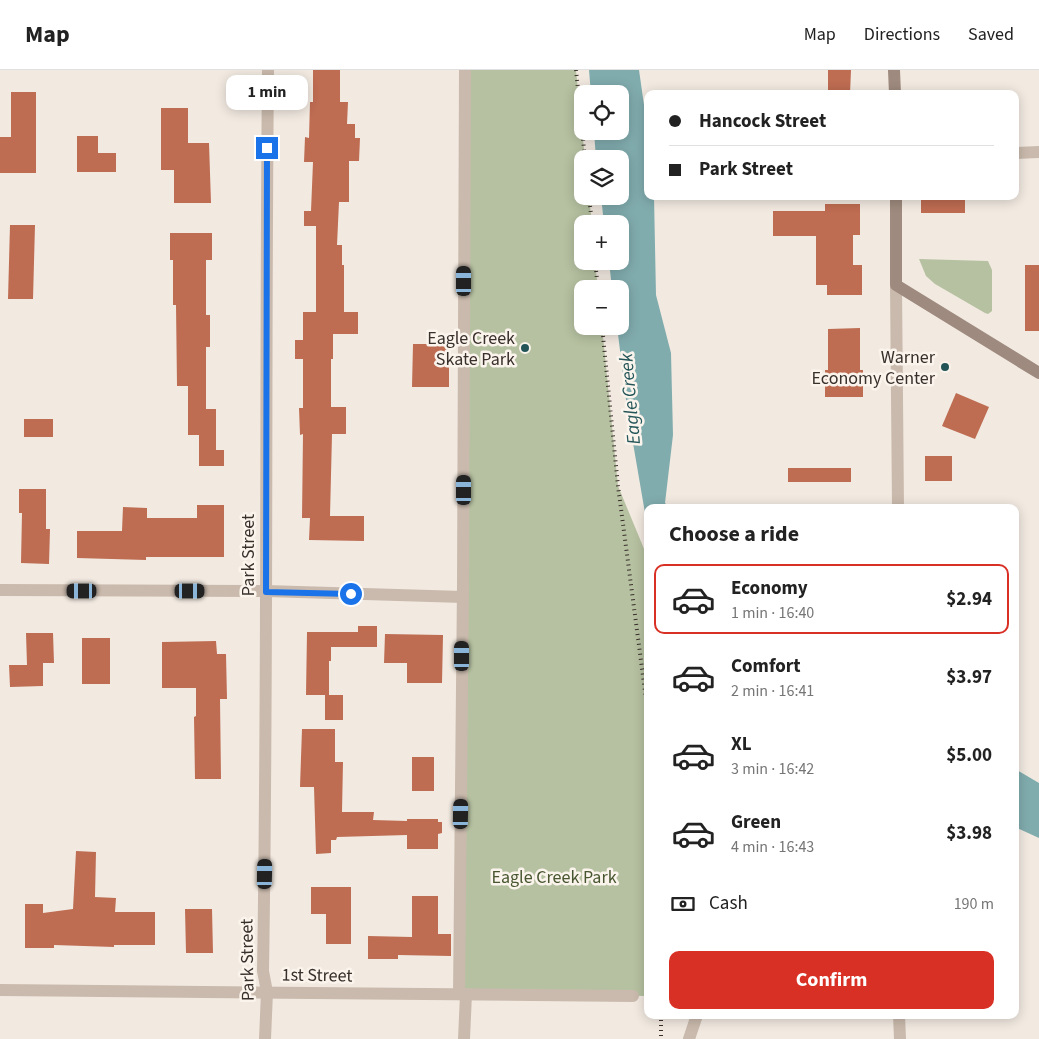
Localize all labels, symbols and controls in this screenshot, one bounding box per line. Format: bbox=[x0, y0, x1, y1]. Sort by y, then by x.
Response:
text: Map bbox=[25, 17, 70, 52]
text: Map bbox=[804, 22, 836, 47]
text: Directions bbox=[864, 22, 940, 47]
text: Saved bbox=[968, 22, 1014, 47]
callout: 1 min bbox=[226, 75, 308, 110]
text: 1 min bbox=[248, 81, 286, 103]
map controls bbox=[574, 85, 629, 335]
button: locate bbox=[574, 85, 629, 140]
text: Hancock Street bbox=[699, 108, 826, 135]
route end bbox=[256, 137, 278, 159]
button: layers bbox=[574, 150, 629, 205]
text: Park Street bbox=[699, 156, 793, 183]
button: + bbox=[574, 215, 629, 270]
car bbox=[456, 266, 471, 296]
button: − bbox=[574, 280, 629, 335]
place label: Eagle Creek Skate Park bbox=[427, 326, 515, 372]
marker: Eagle Creek Skate Park bbox=[519, 342, 531, 354]
place label: Warner Economy Center bbox=[812, 345, 936, 391]
water label: Eagle Creek bbox=[613, 351, 648, 446]
marker: Warner Economy Center bbox=[939, 361, 951, 373]
car bbox=[456, 475, 471, 505]
street label: Park Street bbox=[236, 514, 261, 596]
text: Choose a ride bbox=[669, 518, 799, 550]
text: Economy bbox=[731, 575, 808, 602]
icon: car bbox=[671, 577, 716, 622]
route start bbox=[340, 583, 362, 605]
car bbox=[67, 584, 97, 599]
car bbox=[175, 584, 205, 599]
text: $2.94 bbox=[946, 586, 992, 613]
text: 1 min · 16:40 bbox=[731, 602, 814, 624]
car bbox=[454, 641, 469, 671]
text: Comfort bbox=[731, 653, 801, 680]
icon: car bbox=[671, 655, 716, 700]
text: $3.97 bbox=[946, 664, 992, 691]
text: 2 min · 16:41 bbox=[731, 680, 814, 702]
text: XL bbox=[731, 731, 752, 758]
icon: car bbox=[671, 733, 716, 778]
text: $5.00 bbox=[946, 742, 992, 769]
text: 3 min · 16:42 bbox=[731, 758, 814, 780]
car bbox=[453, 799, 468, 829]
text: Green bbox=[731, 809, 781, 836]
icon: car bbox=[671, 811, 716, 856]
text: $3.98 bbox=[946, 820, 992, 847]
text: 4 min · 16:43 bbox=[731, 836, 814, 858]
car bbox=[257, 859, 272, 889]
park label: Eagle Creek Park bbox=[491, 865, 617, 890]
icon: cash bbox=[669, 890, 697, 918]
text: Cash bbox=[709, 890, 748, 917]
text: 190 m bbox=[954, 893, 994, 915]
street label: Park Street bbox=[234, 919, 261, 1001]
button: Confirm bbox=[669, 951, 994, 1009]
street label: 1st Street bbox=[281, 962, 353, 989]

